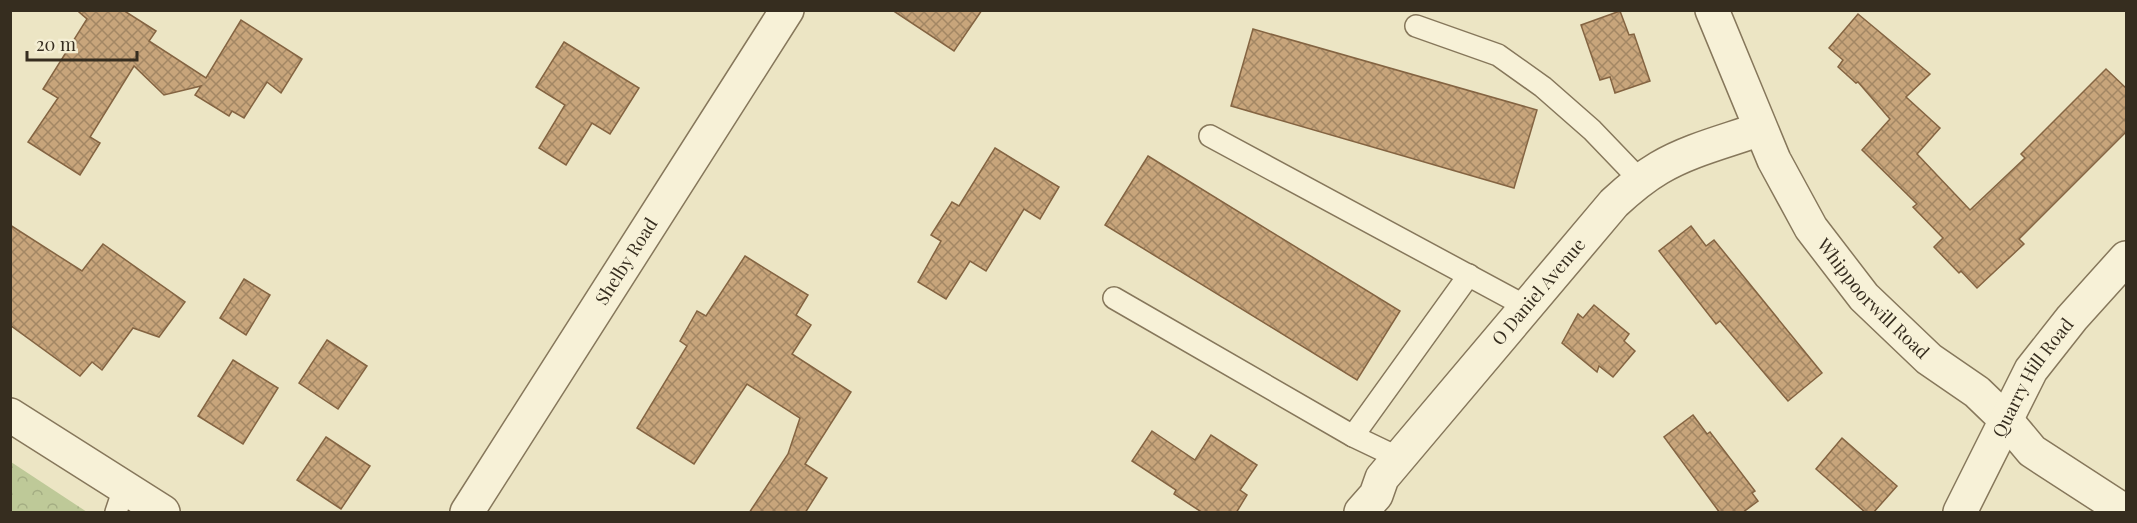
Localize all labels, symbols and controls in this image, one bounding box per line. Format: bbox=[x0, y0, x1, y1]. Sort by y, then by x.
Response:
scale bar bbox=[27, 24, 136, 62]
text: 20 m bbox=[36, 32, 76, 56]
street label: Shelby Road bbox=[589, 213, 663, 309]
street label: Whippoorwill Road bbox=[1812, 232, 1935, 364]
street label: O Daniel Avenue bbox=[1486, 233, 1590, 350]
street label: Quarry Hill Road bbox=[1986, 312, 2079, 441]

